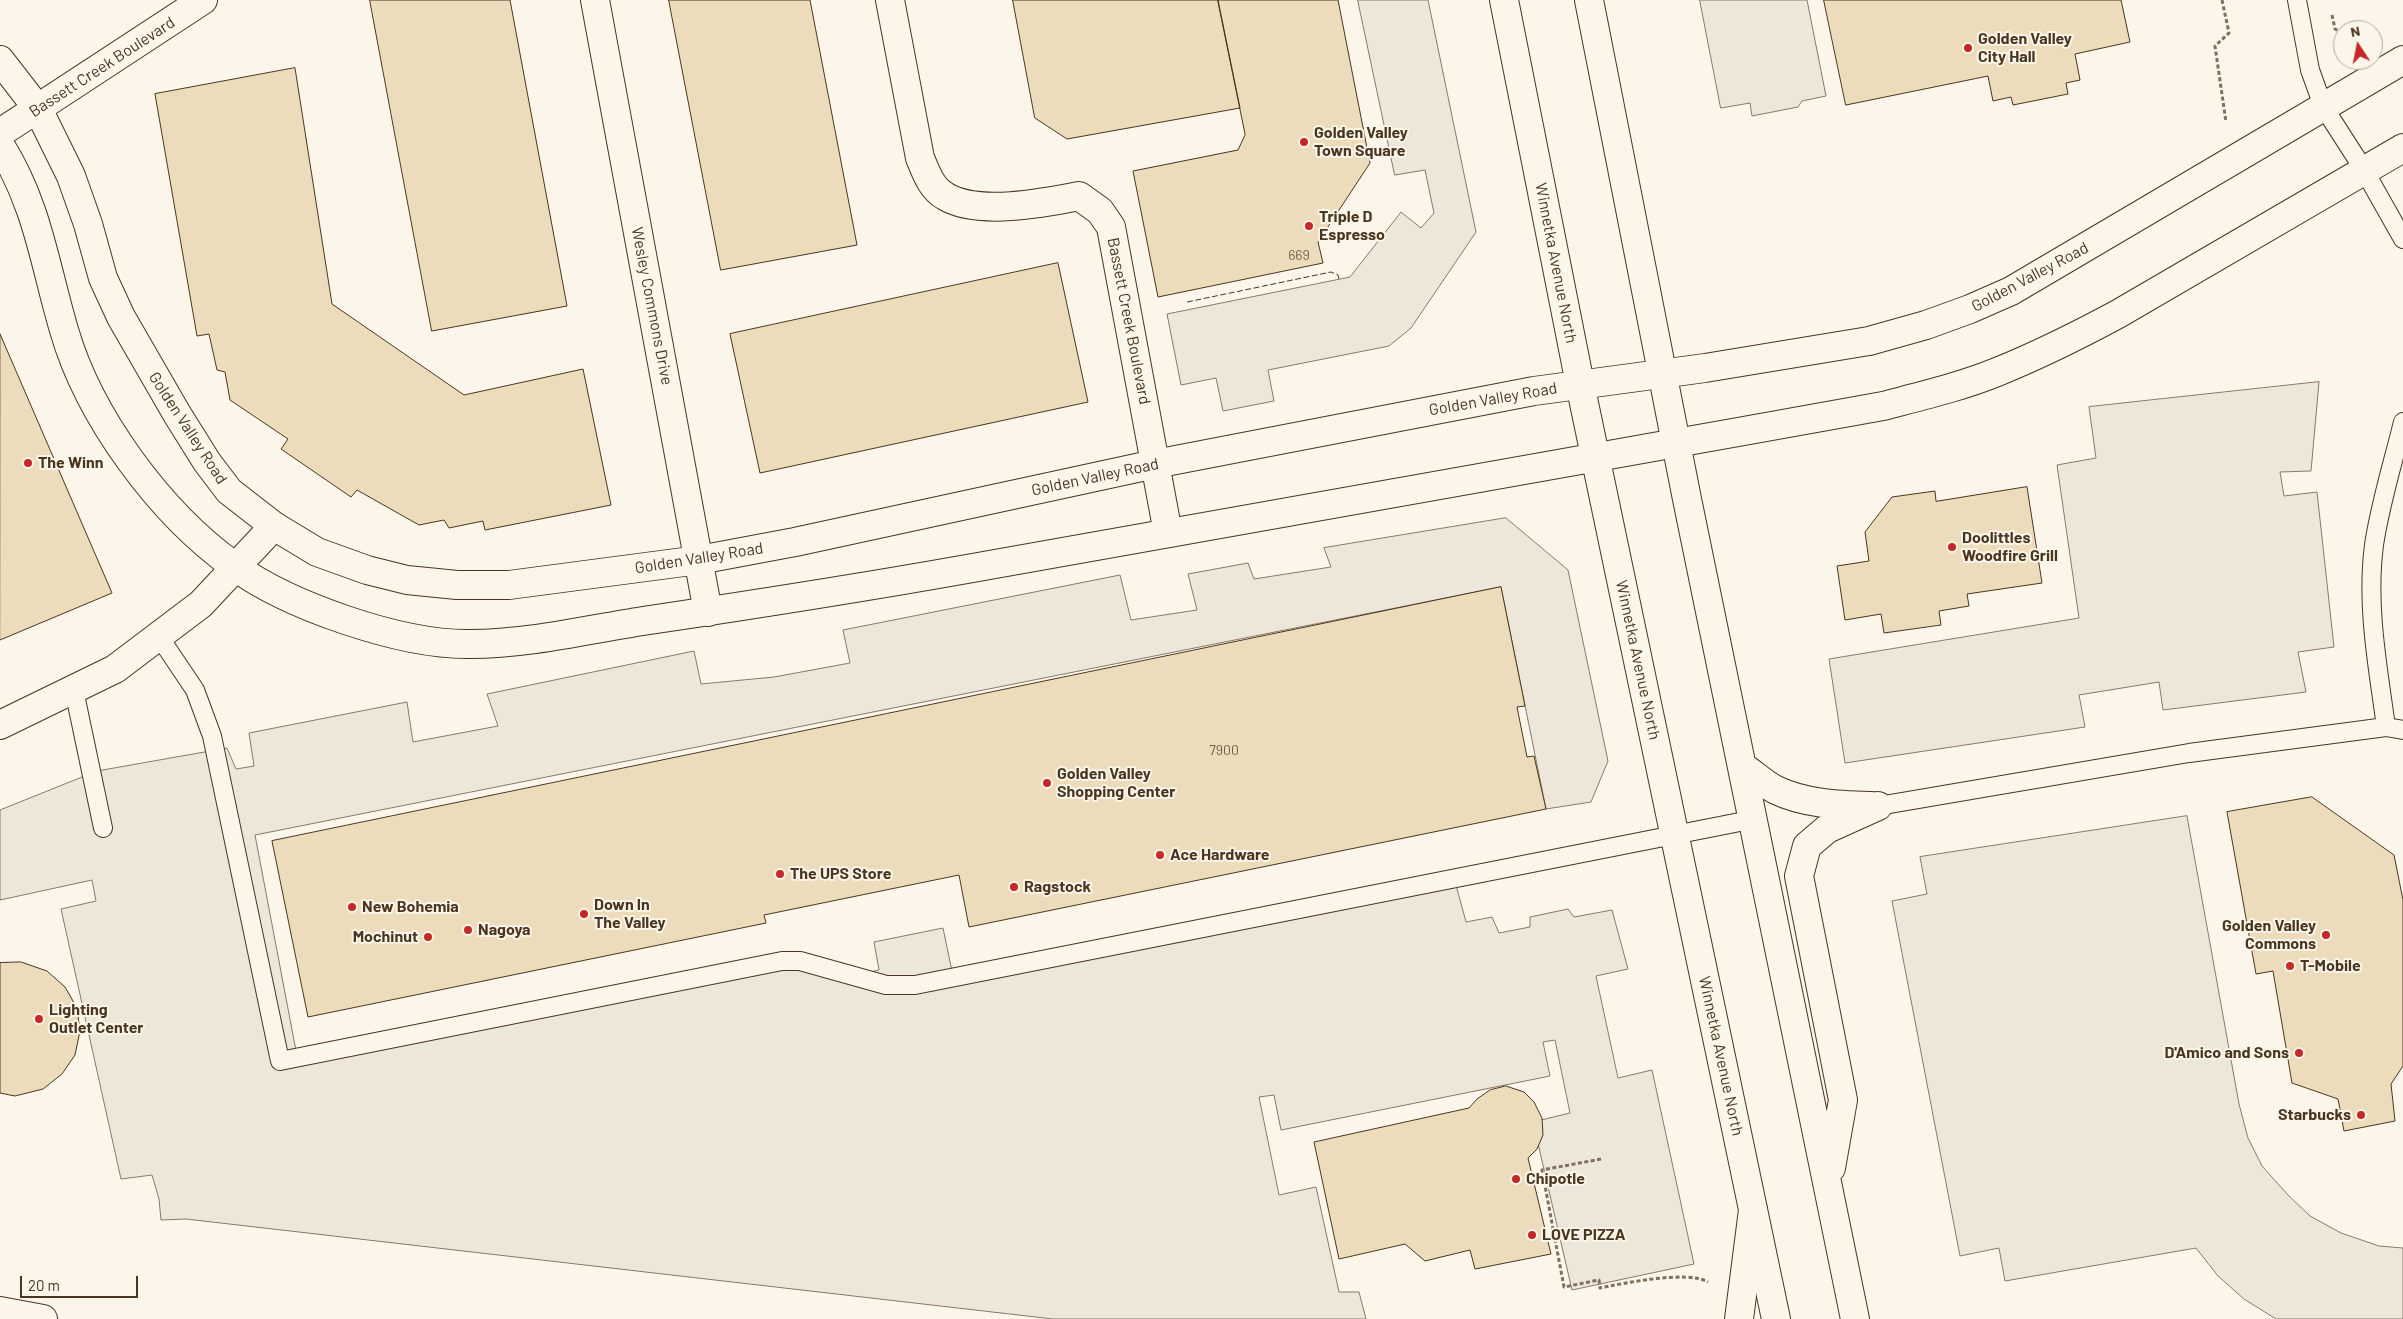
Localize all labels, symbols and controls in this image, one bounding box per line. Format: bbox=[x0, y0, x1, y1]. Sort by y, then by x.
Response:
street label: Bassett Creek Boulevard bbox=[26, 13, 178, 121]
north arrow bbox=[2333, 20, 2383, 70]
text: N bbox=[2349, 22, 2361, 40]
place label: Golden Valley City Hall bbox=[1978, 29, 2072, 67]
marker: Golden Valley City Hall bbox=[1962, 42, 1974, 54]
place label: Golden Valley Town Square bbox=[1314, 123, 1408, 161]
marker: Golden Valley Town Square bbox=[1298, 136, 1310, 148]
street label: Winnetka Avenue North bbox=[1531, 181, 1581, 345]
place label: Triple D Espresso bbox=[1319, 207, 1385, 245]
marker: Triple D Espresso bbox=[1303, 220, 1315, 232]
street label: Wesley Commons Drive bbox=[627, 225, 677, 387]
street label: Bassett Creek Boulevard bbox=[1103, 236, 1155, 406]
street label: Golden Valley Road bbox=[1968, 238, 2092, 316]
house number: 669 bbox=[1288, 247, 1310, 263]
street label: Golden Valley Road bbox=[145, 368, 231, 488]
street label: Golden Valley Road bbox=[1427, 378, 1559, 420]
place label: The Winn bbox=[38, 453, 104, 473]
street label: Golden Valley Road bbox=[1030, 454, 1160, 500]
marker: The Winn bbox=[22, 457, 34, 469]
place label: Doolittles Woodfire Grill bbox=[1962, 528, 2058, 566]
street label: Golden Valley Road bbox=[633, 538, 765, 578]
marker: Doolittles Woodfire Grill bbox=[1946, 541, 1958, 553]
street label: Winnetka Avenue North bbox=[1612, 578, 1664, 742]
house number: 7900 bbox=[1209, 742, 1239, 758]
place label: Golden Valley Shopping Center bbox=[1057, 764, 1175, 802]
marker: Golden Valley Shopping Center bbox=[1041, 777, 1053, 789]
place label: Ace Hardware bbox=[1170, 845, 1270, 865]
marker: Ace Hardware bbox=[1154, 849, 1166, 861]
place label: The UPS Store bbox=[790, 864, 891, 884]
marker: The UPS Store bbox=[774, 868, 786, 880]
place label: Ragstock bbox=[1024, 877, 1091, 897]
marker: Ragstock bbox=[1008, 881, 1020, 893]
place label: Down In The Valley bbox=[594, 895, 666, 933]
place label: New Bohemia bbox=[362, 897, 459, 917]
marker: New Bohemia bbox=[346, 901, 358, 913]
marker: Down In The Valley bbox=[578, 908, 590, 920]
place label: Golden Valley Commons bbox=[2222, 916, 2316, 954]
place label: Nagoya bbox=[478, 920, 531, 940]
marker: Nagoya bbox=[462, 924, 474, 936]
place label: Mochinut bbox=[353, 927, 418, 947]
marker: Golden Valley Commons bbox=[2320, 929, 2332, 941]
marker: Mochinut bbox=[422, 931, 434, 943]
place label: T-Mobile bbox=[2300, 956, 2361, 976]
marker: T-Mobile bbox=[2284, 960, 2296, 972]
street label: Winnetka Avenue North bbox=[1695, 974, 1747, 1138]
place label: Lighting Outlet Center bbox=[49, 1000, 143, 1038]
marker: Lighting Outlet Center bbox=[33, 1013, 45, 1025]
place label: D'Amico and Sons bbox=[2164, 1043, 2289, 1063]
marker: D'Amico and Sons bbox=[2293, 1047, 2305, 1059]
place label: Starbucks bbox=[2278, 1105, 2351, 1125]
marker: Starbucks bbox=[2355, 1109, 2367, 1121]
place label: Chipotle bbox=[1526, 1169, 1585, 1189]
marker: Chipotle bbox=[1510, 1173, 1522, 1185]
place label: LOVE PIZZA bbox=[1542, 1225, 1625, 1245]
marker: LOVE PIZZA bbox=[1526, 1229, 1538, 1241]
scale bar bbox=[22, 1266, 140, 1298]
text: 20 m bbox=[28, 1276, 60, 1294]

